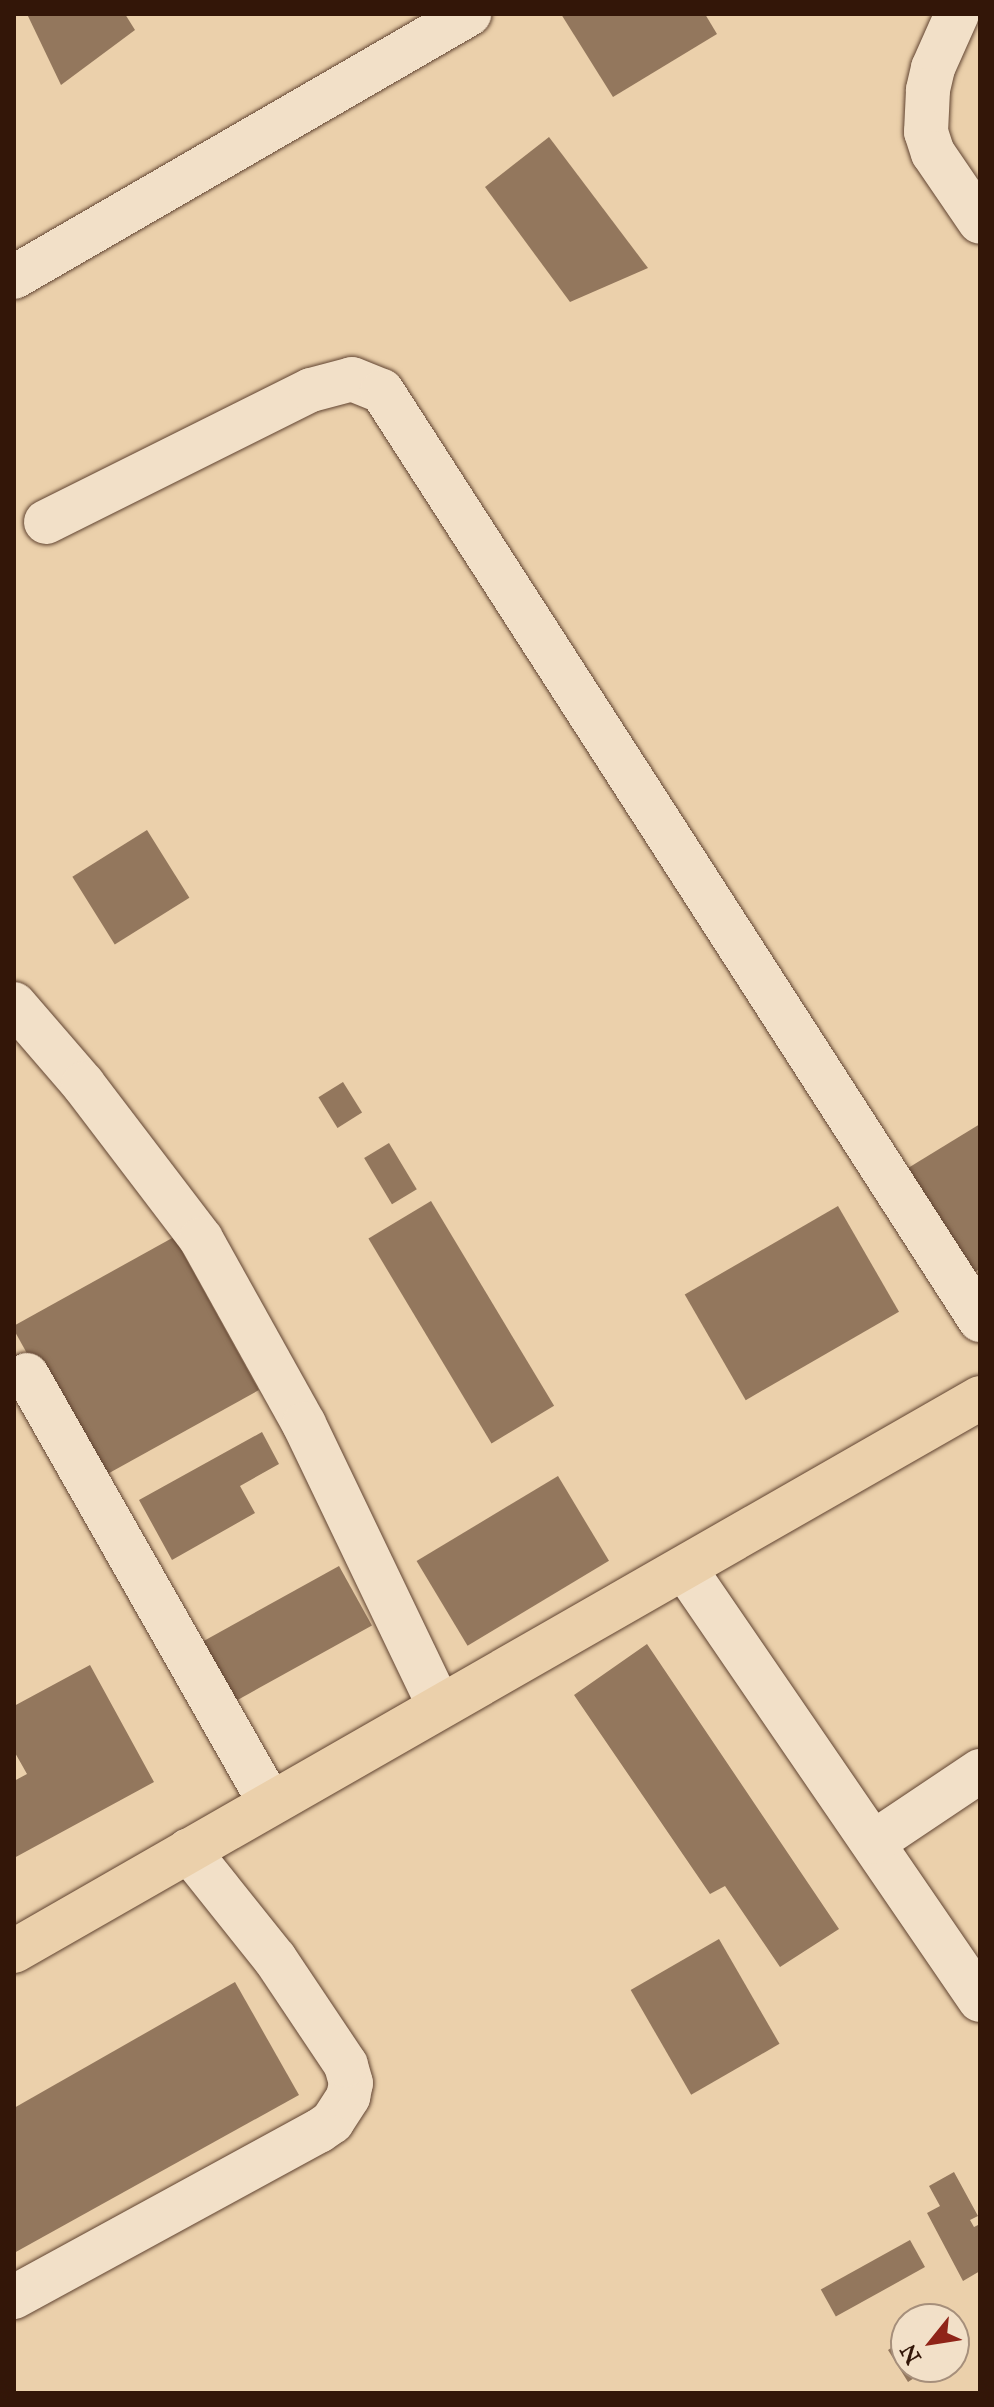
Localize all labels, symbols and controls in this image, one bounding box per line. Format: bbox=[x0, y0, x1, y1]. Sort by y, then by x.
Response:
north arrow bbox=[890, 2303, 970, 2383]
text: N bbox=[894, 2339, 927, 2369]

